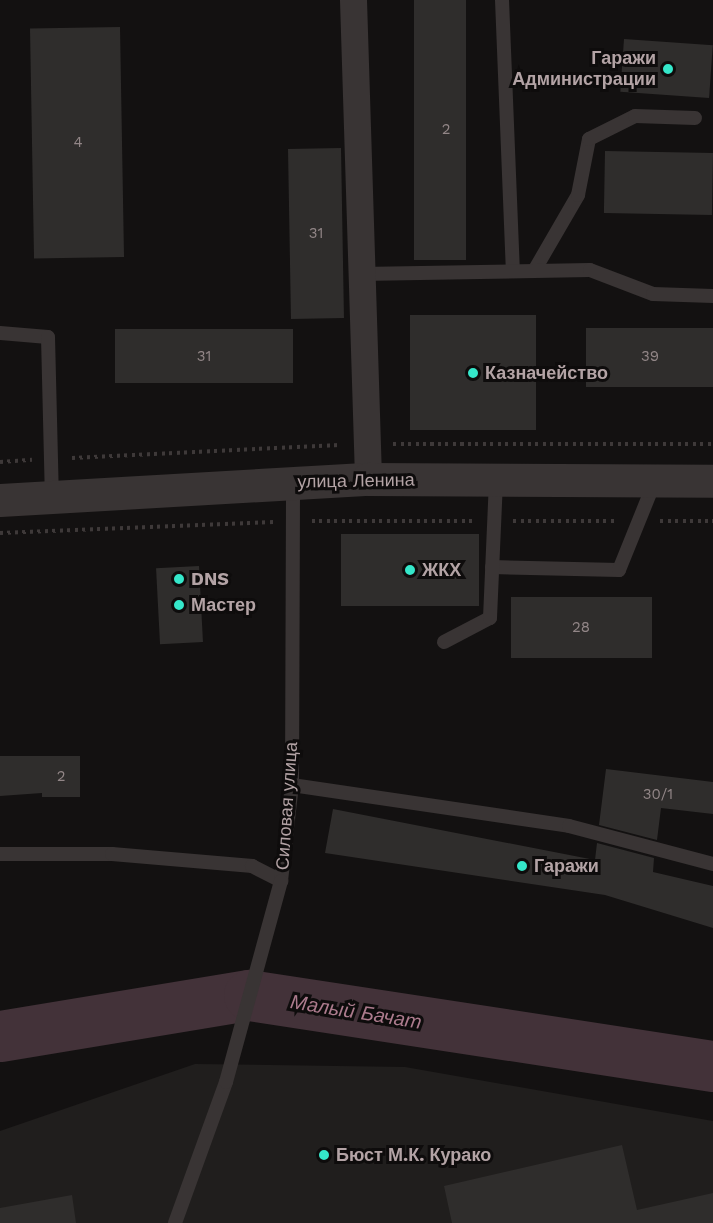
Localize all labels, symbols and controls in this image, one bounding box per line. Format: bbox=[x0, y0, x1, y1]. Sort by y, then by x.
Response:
place label: Гаражи Администрации bbox=[512, 48, 656, 90]
marker: Гаражи Администрации bbox=[661, 62, 675, 76]
house number: 2 bbox=[442, 121, 450, 139]
house number: 4 bbox=[73, 134, 83, 152]
house number: 31 bbox=[309, 225, 323, 243]
house number: 31 bbox=[197, 348, 211, 366]
house number: 39 bbox=[641, 348, 659, 366]
place label: Казначейство bbox=[485, 362, 608, 384]
marker: Казначейство bbox=[466, 366, 480, 380]
street label: улица Ленина bbox=[297, 469, 415, 493]
place label: ЖКХ bbox=[422, 559, 461, 581]
marker: ЖКХ bbox=[403, 563, 417, 577]
place label: DNS bbox=[191, 568, 229, 590]
marker: DNS bbox=[172, 572, 186, 586]
place label: Мастер bbox=[191, 594, 256, 616]
marker: Мастер bbox=[172, 598, 186, 612]
house number: 28 bbox=[572, 619, 590, 637]
street label: Силовая улица bbox=[272, 741, 302, 871]
house number: 2 bbox=[57, 768, 65, 786]
house number: 30/1 bbox=[643, 786, 673, 804]
place label: Гаражи bbox=[534, 855, 599, 877]
marker: Гаражи bbox=[515, 859, 529, 873]
water label: Малый Бачат bbox=[289, 990, 423, 1034]
place label: Бюст М.К. Курако bbox=[336, 1144, 491, 1166]
marker: Бюст М.К. Курако bbox=[317, 1148, 331, 1162]

